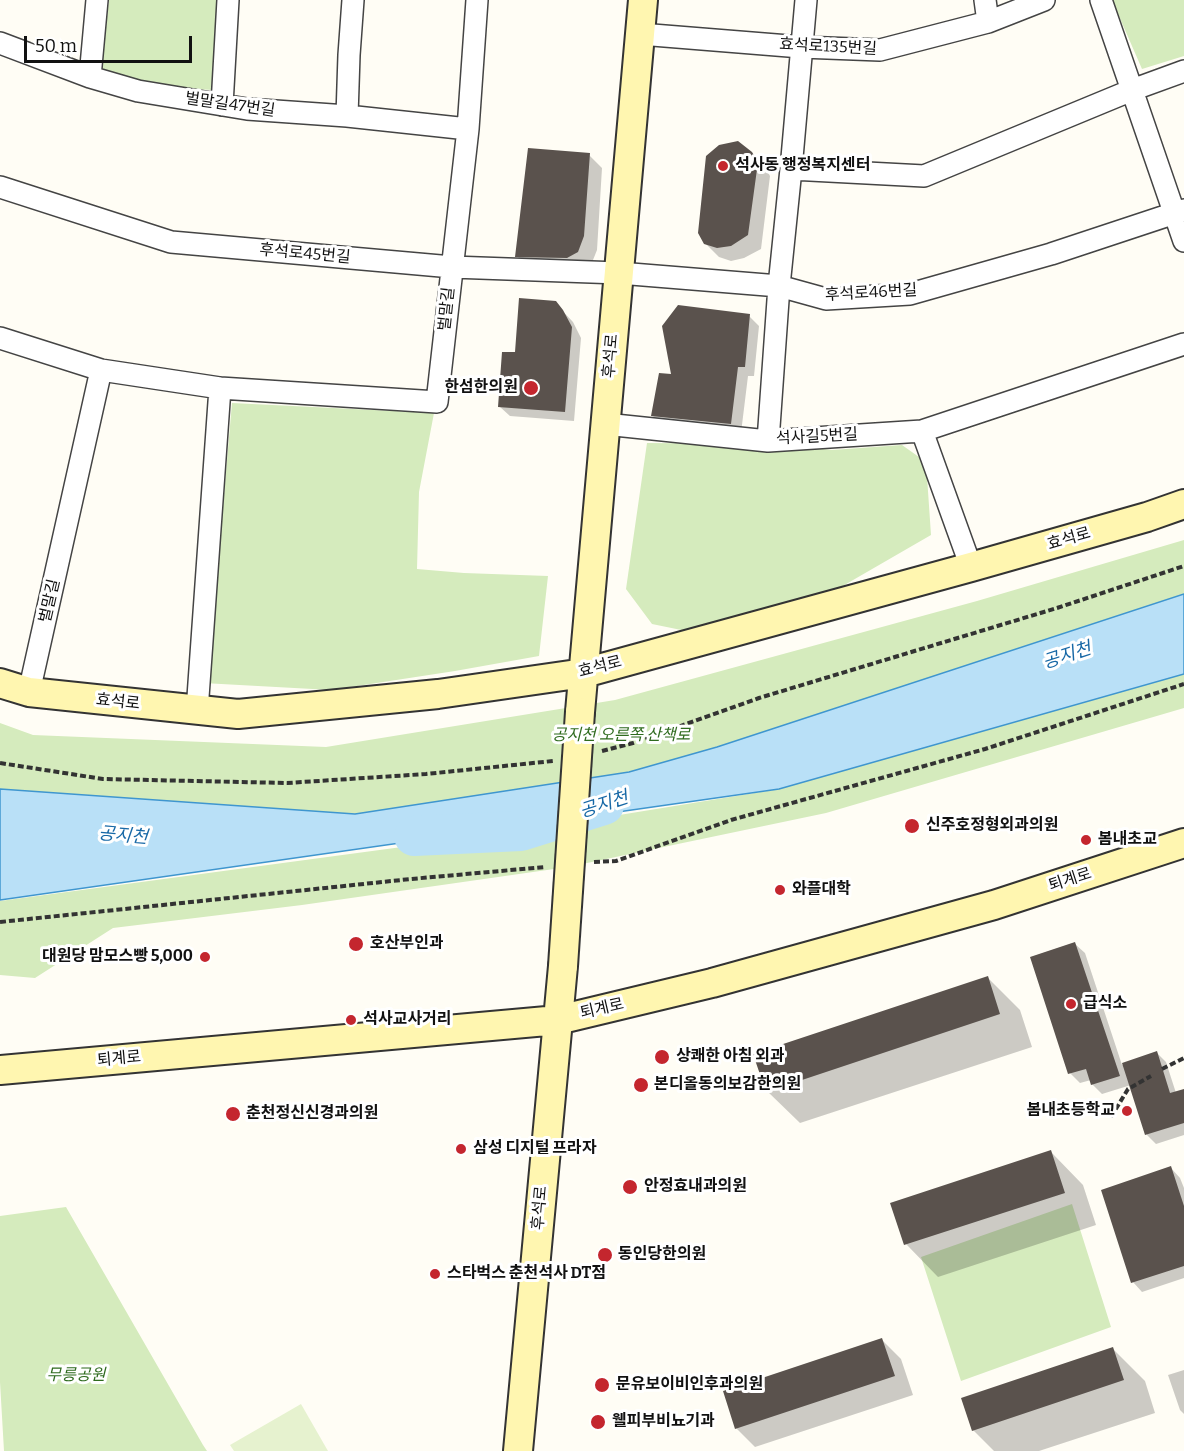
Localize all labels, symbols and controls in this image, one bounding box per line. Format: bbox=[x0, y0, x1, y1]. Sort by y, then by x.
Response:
scale bar bbox=[27, 24, 195, 62]
text: 50 m bbox=[35, 35, 77, 57]
street label: 효석로135번길 bbox=[779, 35, 877, 59]
street label: 벌말길47번길 bbox=[184, 89, 276, 121]
place label: 석사동 행정복지센터 bbox=[735, 156, 870, 176]
marker: 석사동 행정복지센터 bbox=[716, 159, 730, 173]
street label: 후석로45번길 bbox=[259, 240, 351, 268]
street label: 후석로46번길 bbox=[824, 281, 918, 305]
street label: 벌말길 bbox=[435, 286, 459, 332]
street label: 후석로 bbox=[600, 333, 622, 379]
place label: 한섬한의원 bbox=[444, 378, 518, 398]
marker: 한섬한의원 bbox=[522, 379, 540, 397]
street label: 석사길5번길 bbox=[775, 425, 859, 449]
street label: 효석로 bbox=[1045, 524, 1093, 554]
street label: 벌말길 bbox=[36, 577, 64, 625]
water label: 공지천 bbox=[1040, 638, 1094, 674]
street label: 효석로 bbox=[576, 652, 624, 682]
street label: 효석로 bbox=[95, 690, 141, 714]
park label: 공지천 오른쪽 산책로 bbox=[552, 726, 690, 746]
water label: 공지천 bbox=[577, 787, 631, 823]
place label: 신주호정형외과의원 bbox=[926, 816, 1058, 836]
marker: 신주호정형외과의원 bbox=[903, 817, 921, 835]
water label: 공지천 bbox=[97, 823, 149, 849]
place label: 봄내초교 bbox=[1098, 830, 1157, 850]
marker: 봄내초교 bbox=[1079, 833, 1093, 847]
street label: 퇴계로 bbox=[1046, 864, 1094, 896]
place label: 와플대학 bbox=[792, 880, 851, 900]
marker: 와플대학 bbox=[773, 883, 787, 897]
place label: 호산부인과 bbox=[370, 934, 444, 954]
marker: 호산부인과 bbox=[347, 935, 365, 953]
place label: 대원당 맘모스빵 5,000 bbox=[42, 947, 193, 967]
marker: 대원당 맘모스빵 5,000 bbox=[198, 950, 212, 964]
place label: 급식소 bbox=[1083, 994, 1127, 1014]
street label: 퇴계로 bbox=[578, 995, 626, 1023]
marker: 급식소 bbox=[1064, 997, 1078, 1011]
place label: 석사교사거리 bbox=[363, 1010, 451, 1030]
marker: 석사교사거리 bbox=[344, 1013, 358, 1027]
place label: 상쾌한 아침 외과 bbox=[676, 1047, 785, 1067]
street label: 퇴계로 bbox=[96, 1048, 142, 1070]
marker: 상쾌한 아침 외과 bbox=[653, 1048, 671, 1066]
place label: 본디올동의보감한의원 bbox=[654, 1075, 801, 1095]
marker: 본디올동의보감한의원 bbox=[632, 1076, 650, 1094]
place label: 봄내초등학교 bbox=[1027, 1101, 1115, 1121]
place label: 춘천정신신경과의원 bbox=[246, 1104, 378, 1124]
marker: 봄내초등학교 bbox=[1120, 1104, 1134, 1118]
marker: 춘천정신신경과의원 bbox=[224, 1105, 242, 1123]
place label: 삼성 디지털 프라자 bbox=[473, 1139, 597, 1159]
marker: 삼성 디지털 프라자 bbox=[454, 1142, 468, 1156]
place label: 안정효내과의원 bbox=[644, 1177, 747, 1197]
marker: 안정효내과의원 bbox=[621, 1178, 639, 1196]
street label: 후석로 bbox=[529, 1185, 551, 1231]
place label: 동인당한의원 bbox=[618, 1245, 706, 1265]
marker: 동인당한의원 bbox=[596, 1246, 614, 1264]
place label: 스타벅스 춘천석사 DT점 bbox=[447, 1264, 606, 1284]
marker: 스타벅스 춘천석사 DT점 bbox=[428, 1267, 442, 1281]
park label: 무릉공원 bbox=[47, 1366, 105, 1386]
place label: 문유보이비인후과의원 bbox=[616, 1375, 763, 1395]
marker: 문유보이비인후과의원 bbox=[593, 1376, 611, 1394]
place label: 웰피부비뇨기과 bbox=[612, 1412, 715, 1432]
marker: 웰피부비뇨기과 bbox=[589, 1413, 607, 1431]

